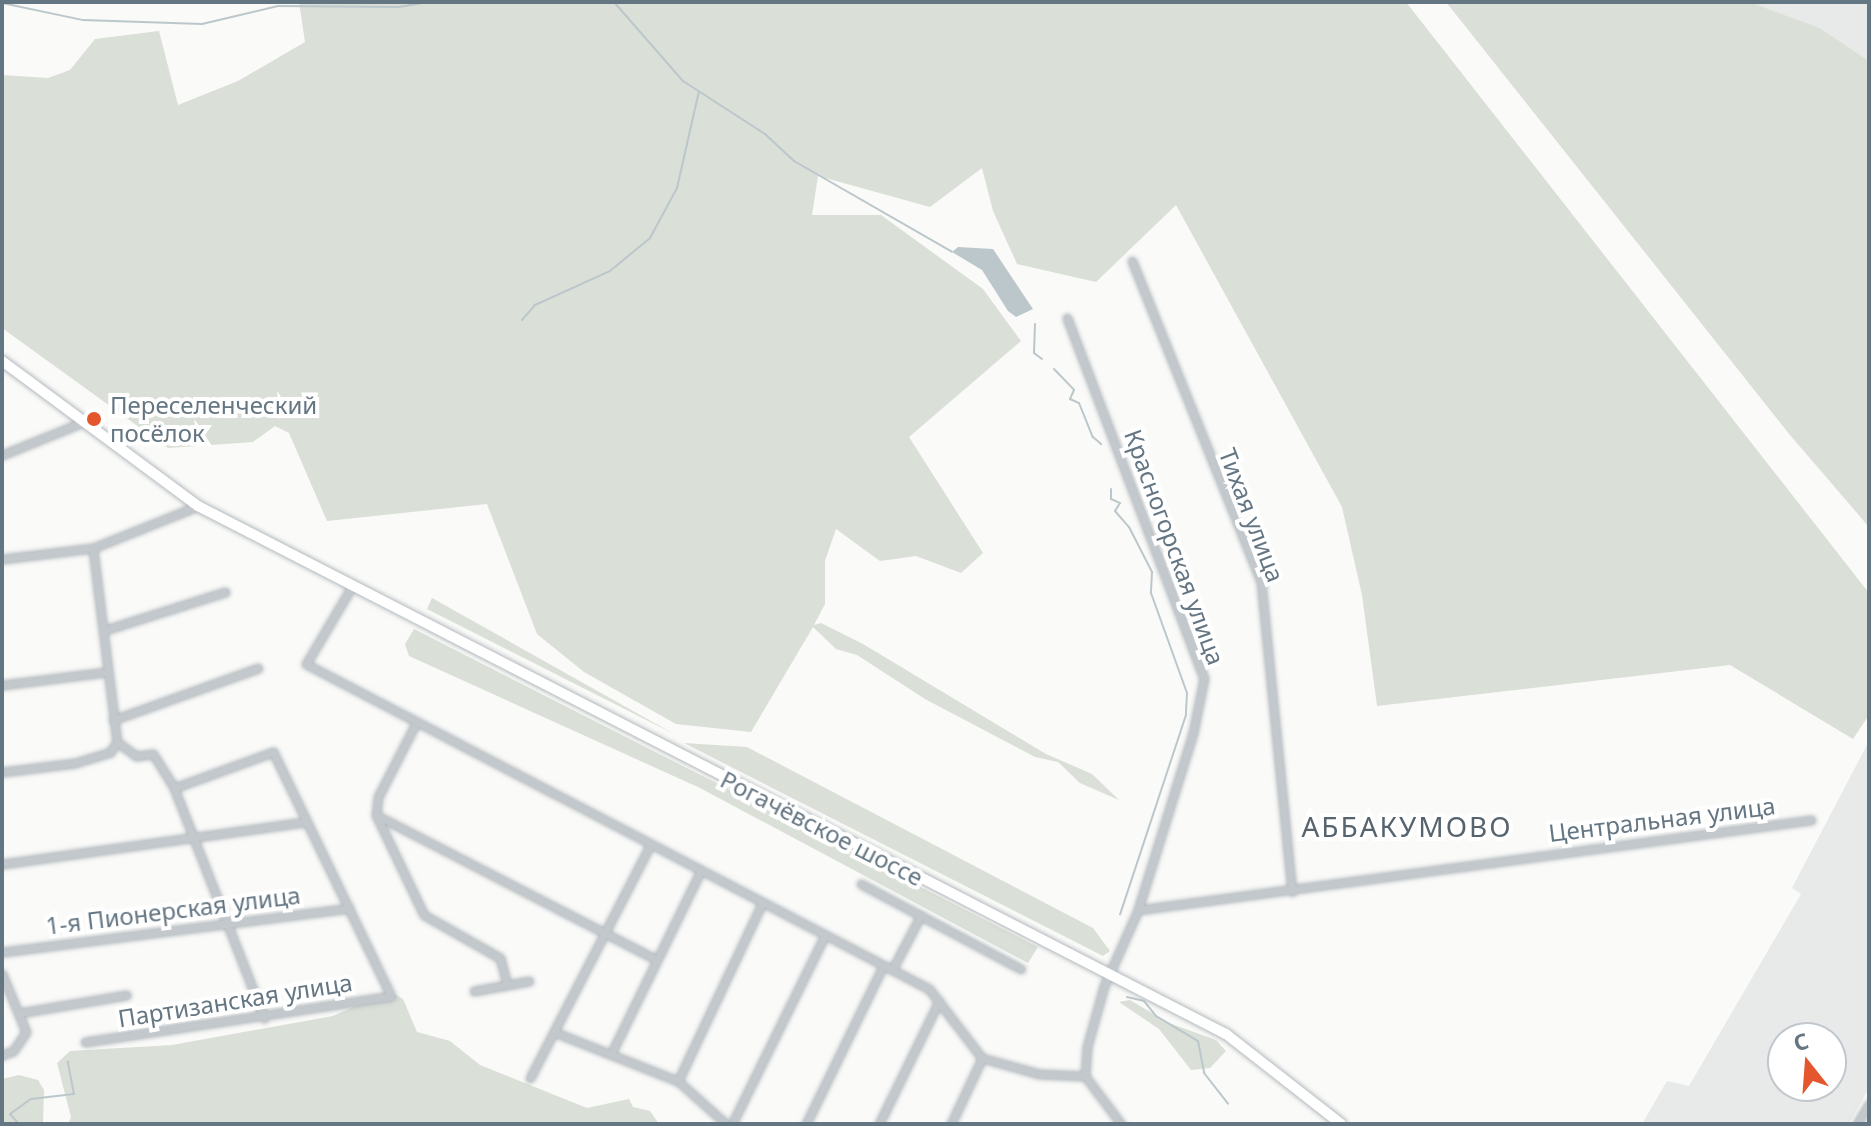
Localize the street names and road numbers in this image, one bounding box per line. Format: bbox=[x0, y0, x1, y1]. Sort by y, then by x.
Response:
street label: Красногорская улица bbox=[1119, 425, 1231, 669]
street label: Тихая улица bbox=[1213, 444, 1291, 586]
street label: Рогачёвское шоссе bbox=[716, 764, 928, 892]
street label: Центральная улица bbox=[1547, 791, 1777, 847]
street label: 1-я Пионерская улица bbox=[44, 880, 302, 940]
street label: Партизанская улица bbox=[116, 967, 354, 1033]

